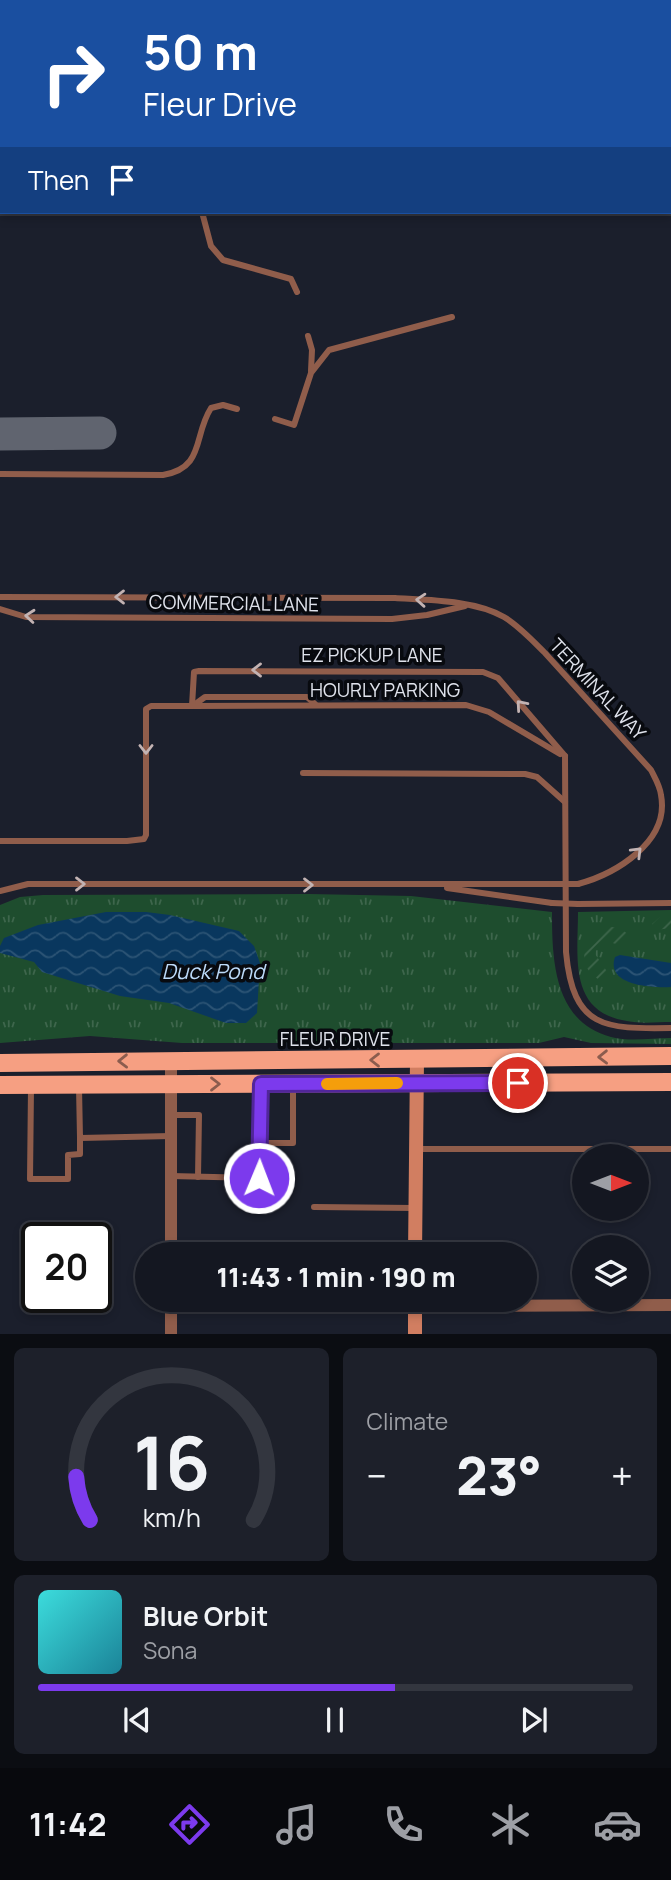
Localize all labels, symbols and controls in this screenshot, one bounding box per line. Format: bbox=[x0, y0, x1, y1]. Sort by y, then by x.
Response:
text: 50 m bbox=[143, 18, 258, 85]
icon: right bbox=[28, 28, 119, 119]
text: Fleur Drive bbox=[143, 82, 297, 126]
icon: arrive bbox=[103, 161, 141, 199]
text: Then bbox=[28, 162, 89, 198]
one-way arrow bbox=[115, 589, 125, 605]
street label: COMMERCIAL LANE bbox=[149, 589, 319, 617]
one-way arrow bbox=[416, 592, 427, 607]
one-way arrow bbox=[24, 609, 35, 624]
street label: TERMINAL WAY bbox=[544, 633, 652, 746]
street label: EZ PICKUP LANE bbox=[301, 642, 443, 668]
one-way arrow bbox=[252, 663, 263, 678]
street label: HOURLY PARKING bbox=[310, 677, 460, 703]
one-way arrow bbox=[517, 700, 529, 713]
one-way arrow bbox=[138, 744, 154, 754]
one-way arrow bbox=[628, 847, 641, 860]
one-way arrow bbox=[76, 876, 86, 892]
one-way arrow bbox=[303, 877, 314, 893]
water label: Duck Pond bbox=[162, 957, 267, 985]
street label: FLEUR DRIVE bbox=[280, 1026, 390, 1052]
one-way arrow bbox=[597, 1049, 608, 1065]
one-way arrow bbox=[370, 1052, 380, 1068]
one-way arrow bbox=[118, 1053, 128, 1069]
pin bbox=[488, 1053, 548, 1113]
icon: arrive bbox=[499, 1064, 537, 1102]
one-way arrow bbox=[210, 1076, 221, 1092]
position arrow bbox=[222, 1141, 296, 1215]
north arrow bbox=[572, 1144, 649, 1222]
map controls bbox=[572, 1144, 649, 1312]
speed limit sign: 20 bbox=[21, 1222, 112, 1313]
button: layers bbox=[572, 1235, 649, 1312]
text: 11:43 · 1 min · 190 m bbox=[216, 1259, 456, 1295]
text: Climate bbox=[367, 1405, 448, 1437]
text: 16 bbox=[133, 1413, 210, 1513]
text: 23° bbox=[456, 1440, 542, 1511]
text: − bbox=[367, 1449, 387, 1501]
text: + bbox=[611, 1449, 633, 1501]
text: km/h bbox=[142, 1500, 200, 1535]
text: Blue Orbit bbox=[143, 1598, 268, 1634]
text: Sona bbox=[143, 1634, 197, 1666]
icon: previous bbox=[118, 1701, 156, 1739]
icon: pause bbox=[316, 1701, 354, 1739]
icon: next bbox=[515, 1701, 553, 1739]
icon: directions bbox=[165, 1800, 214, 1849]
icon: music bbox=[272, 1800, 321, 1849]
icon: phone bbox=[379, 1800, 428, 1849]
icon: climate bbox=[486, 1800, 535, 1849]
icon: car bbox=[593, 1800, 642, 1849]
text: 11:42 bbox=[29, 1802, 107, 1846]

